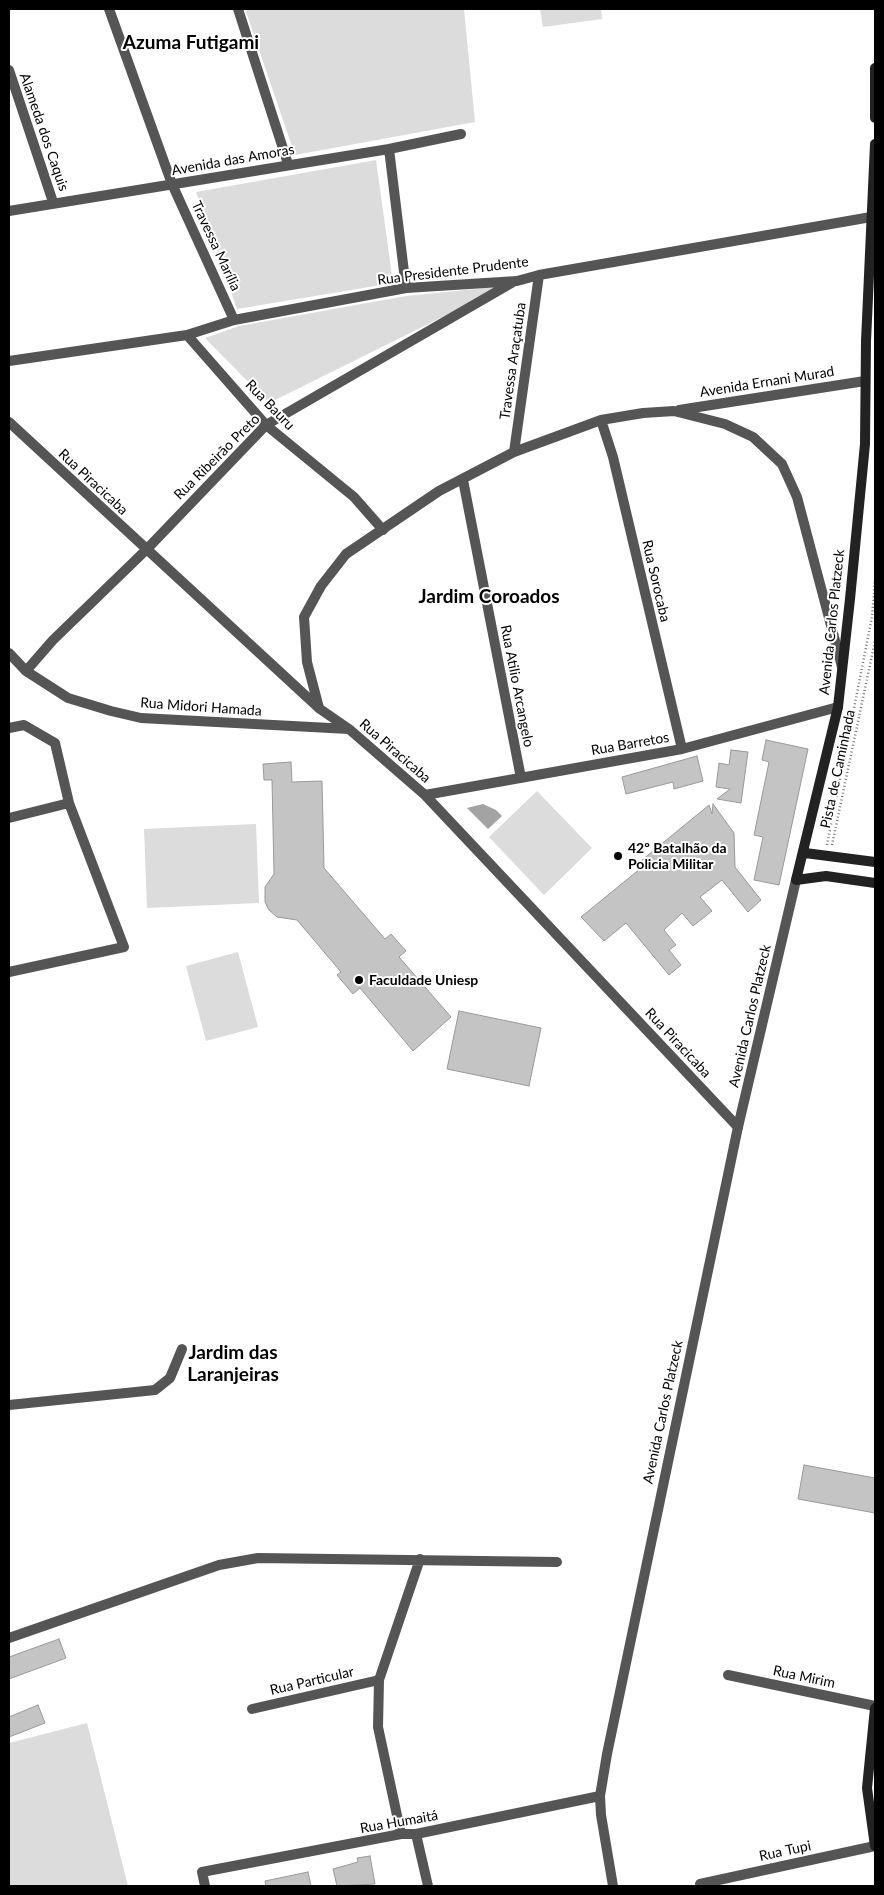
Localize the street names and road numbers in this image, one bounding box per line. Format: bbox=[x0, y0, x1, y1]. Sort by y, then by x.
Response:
street label: Alameda dos Caquis bbox=[16, 71, 72, 193]
street label: Avenida das Amoras bbox=[170, 141, 296, 179]
street label: Travessa Marília bbox=[188, 198, 244, 294]
street label: Rua Presidente Prudente bbox=[376, 253, 530, 289]
street label: Travessa Araçatuba bbox=[496, 301, 530, 421]
street label: Avenida Ernani Murad bbox=[699, 363, 835, 401]
street label: Rua Bauru bbox=[242, 376, 298, 434]
street label: Rua Ribeirão Preto bbox=[171, 411, 263, 503]
street label: Rua Piracicaba bbox=[55, 446, 131, 518]
street label: Rua Sorocaba bbox=[638, 538, 674, 624]
street label: Avenida Carlos Platzeck bbox=[816, 548, 848, 696]
street label: Rua Atilio Arcangelo bbox=[497, 623, 537, 749]
street label: Rua Midori Hamada bbox=[140, 694, 262, 720]
street label: Pista de Caminhada bbox=[817, 708, 859, 830]
street label: Rua Piracicaba bbox=[356, 715, 434, 787]
street label: Rua Barretos bbox=[590, 729, 670, 759]
street label: Avenida Carlos Platzeck bbox=[725, 943, 775, 1089]
street label: Rua Piracicaba bbox=[642, 1005, 714, 1081]
street label: Avenida Carlos Platzeck bbox=[640, 1339, 686, 1485]
street label: Rua Mirim bbox=[771, 1662, 837, 1692]
street label: Rua Particular bbox=[268, 1663, 356, 1699]
street label: Rua Humaitá bbox=[359, 1807, 439, 1837]
street label: Rua Tupi bbox=[758, 1837, 812, 1865]

